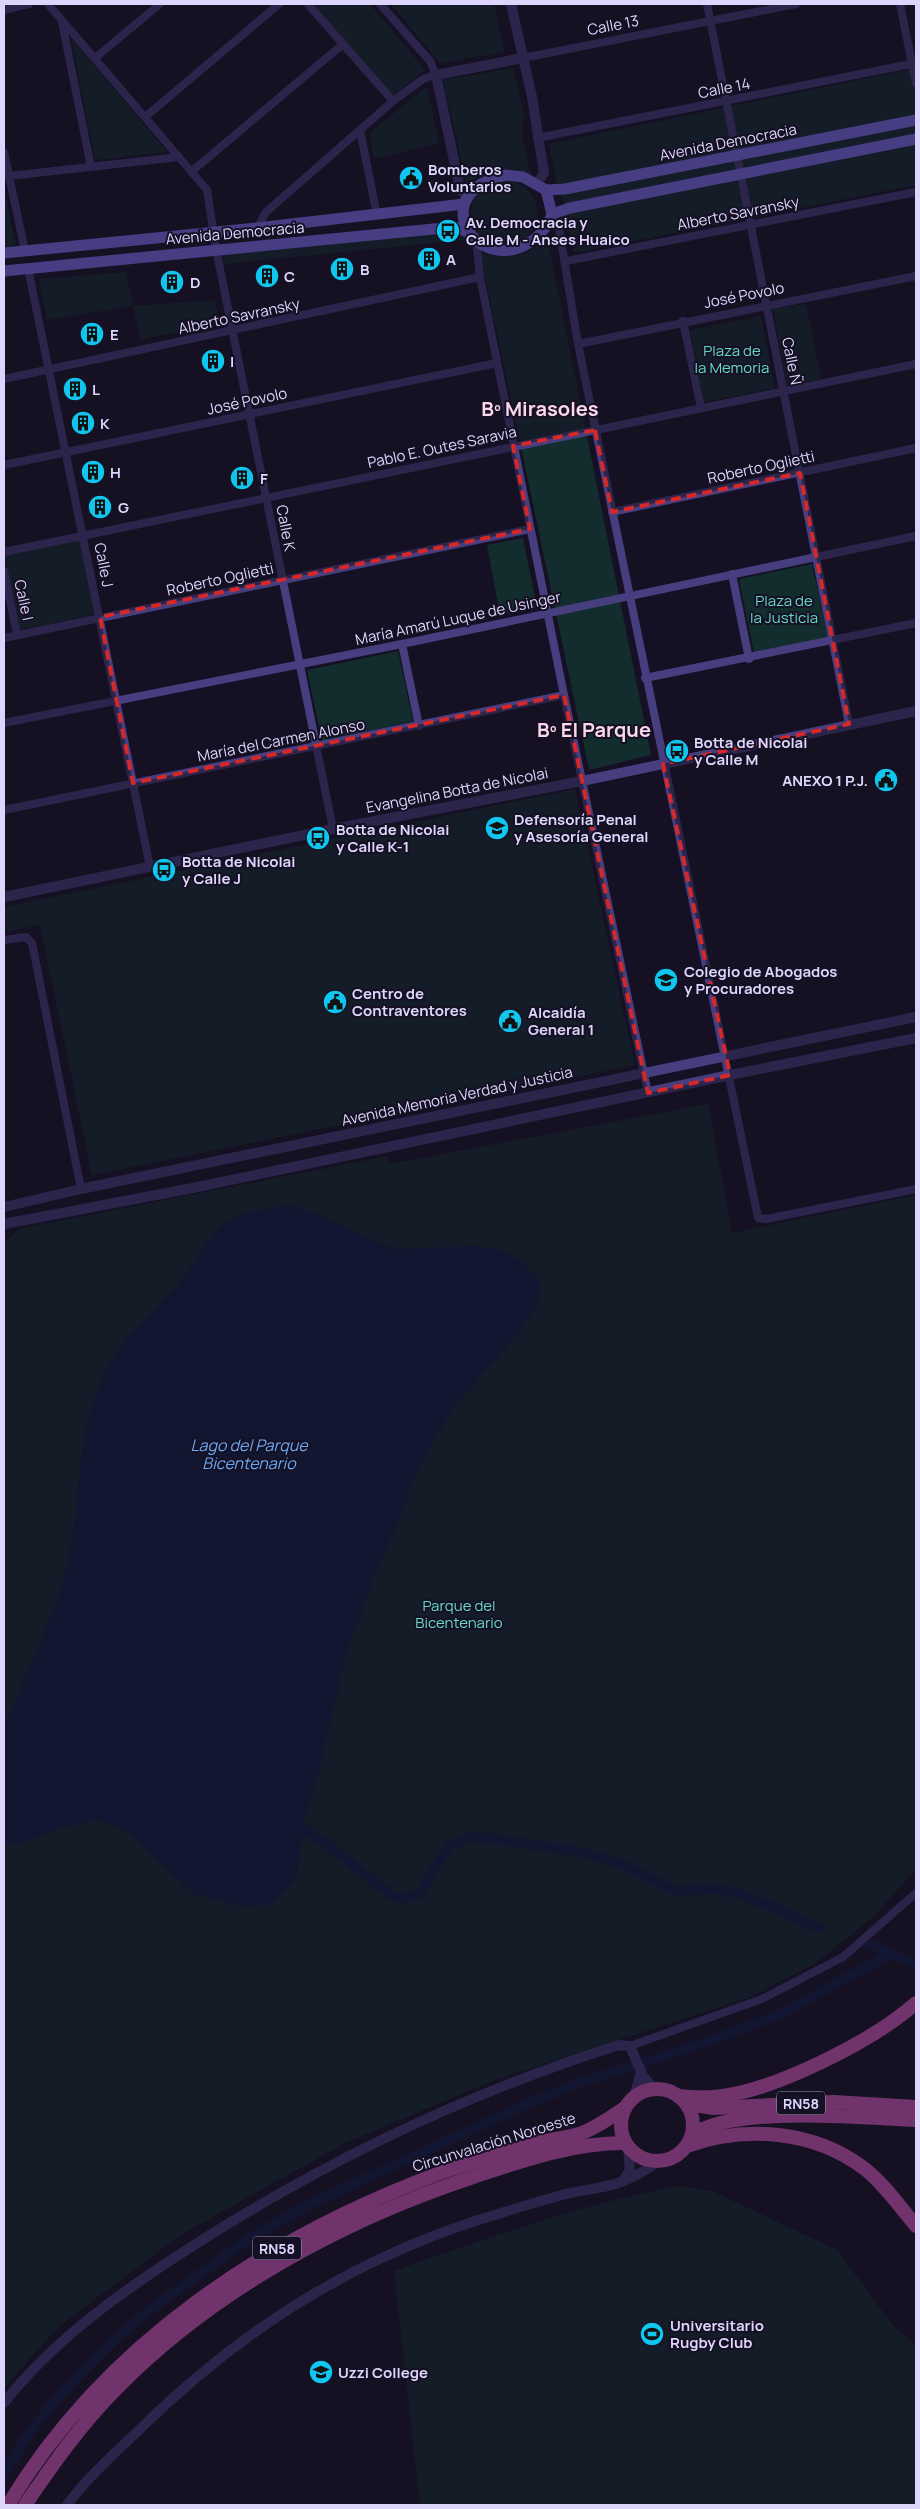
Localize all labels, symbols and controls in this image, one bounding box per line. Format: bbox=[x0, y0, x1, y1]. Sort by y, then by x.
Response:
street label: Calle 13 bbox=[585, 10, 641, 40]
street label: Calle 14 bbox=[696, 73, 752, 103]
street label: Avenida Democracia bbox=[658, 118, 798, 166]
place label: Bomberos Voluntarios bbox=[428, 159, 511, 197]
public building icon: Bomberos Voluntarios bbox=[398, 165, 424, 191]
street label: Alberto Savransky bbox=[675, 191, 801, 235]
place label: Av. Democracia y Calle M - Anses Huaico bbox=[466, 212, 630, 250]
street label: Avenida Democracia bbox=[165, 216, 305, 250]
bus stop icon: Av. Democracia y Calle M - Anses Huaico bbox=[435, 218, 461, 244]
building icon: A bbox=[416, 246, 442, 272]
place label: A bbox=[446, 249, 456, 270]
building icon: B bbox=[329, 256, 355, 282]
place label: B bbox=[360, 259, 370, 280]
building icon: C bbox=[254, 263, 280, 289]
place label: C bbox=[284, 266, 295, 287]
building icon: D bbox=[159, 269, 185, 295]
place label: D bbox=[190, 272, 201, 293]
street label: José Povolo bbox=[702, 277, 786, 313]
street label: Alberto Savransky bbox=[176, 293, 302, 339]
building icon: E bbox=[79, 321, 105, 347]
place label: E bbox=[110, 324, 119, 345]
street label: Calle Ñ bbox=[777, 335, 807, 387]
park label: Plaza de la Memoria bbox=[695, 340, 769, 378]
building icon: I bbox=[200, 348, 226, 374]
place label: I bbox=[230, 351, 234, 372]
building icon: L bbox=[62, 376, 88, 402]
place label: L bbox=[92, 379, 100, 400]
street label: José Povolo bbox=[205, 382, 289, 420]
district label: Bº Mirasoles bbox=[481, 395, 599, 422]
building icon: K bbox=[70, 410, 96, 436]
place label: K bbox=[100, 413, 110, 434]
street label: Pablo E. Outes Saravia bbox=[366, 421, 518, 473]
street label: Roberto Oglietti bbox=[705, 445, 817, 489]
building icon: H bbox=[80, 459, 106, 485]
place label: H bbox=[110, 462, 121, 483]
building icon: F bbox=[229, 465, 255, 491]
place label: F bbox=[260, 468, 268, 489]
building icon: G bbox=[87, 494, 113, 520]
place label: G bbox=[118, 497, 129, 518]
street label: Calle K bbox=[271, 503, 301, 553]
street label: Calle J bbox=[89, 541, 119, 589]
street label: Roberto Oglietti bbox=[164, 557, 276, 601]
street label: Calle I bbox=[9, 578, 39, 622]
street label: María Amarú Luque de Usinger bbox=[353, 586, 563, 650]
park label: Plaza de la Justicia bbox=[750, 590, 818, 628]
street label: María del Carmen Alonso bbox=[195, 713, 367, 767]
district label: Bº El Parque bbox=[537, 716, 651, 743]
place label: Botta de Nicolai y Calle M bbox=[694, 732, 807, 770]
bus stop icon: Botta de Nicolai y Calle M bbox=[664, 738, 690, 764]
street label: Evangelina Botta de Nicolai bbox=[364, 762, 550, 818]
public building icon: ANEXO 1 P.J. bbox=[873, 767, 899, 793]
place label: ANEXO 1 P.J. bbox=[782, 770, 868, 791]
place label: Defensoría Penal y Asesoría General bbox=[514, 809, 649, 847]
school or university icon: Defensoría Penal y Asesoría General bbox=[484, 815, 510, 841]
place label: Botta de Nicolai y Calle K-1 bbox=[336, 819, 449, 857]
bus stop icon: Botta de Nicolai y Calle K-1 bbox=[305, 825, 331, 851]
place label: Botta de Nicolai y Calle J bbox=[182, 851, 295, 889]
bus stop icon: Botta de Nicolai y Calle J bbox=[151, 857, 177, 883]
place label: Colegio de Abogados y Procuradores bbox=[684, 961, 838, 999]
school or university icon: Colegio de Abogados y Procuradores bbox=[653, 967, 679, 993]
place label: Centro de Contraventores bbox=[352, 983, 467, 1021]
public building icon: Centro de Contraventores bbox=[322, 989, 348, 1015]
place label: Alcaidía General 1 bbox=[528, 1002, 594, 1040]
public building icon: Alcaidía General 1 bbox=[497, 1008, 523, 1034]
street label: Avenida Memoria Verdad y Justicia bbox=[340, 1061, 574, 1131]
water label: Lago del Parque Bicentenario bbox=[190, 1434, 309, 1474]
park label: Parque del Bicentenario bbox=[415, 1595, 503, 1633]
road number: RN58 bbox=[777, 2092, 825, 2114]
street label: Circunvalación Noroeste bbox=[410, 2107, 578, 2177]
road number: RN58 bbox=[253, 2236, 301, 2260]
place label: Universitario Rugby Club bbox=[670, 2315, 764, 2353]
sports icon: Universitario Rugby Club bbox=[639, 2321, 665, 2347]
school or university icon: Uzzi College bbox=[308, 2359, 334, 2385]
place label: Uzzi College bbox=[338, 2362, 428, 2383]

